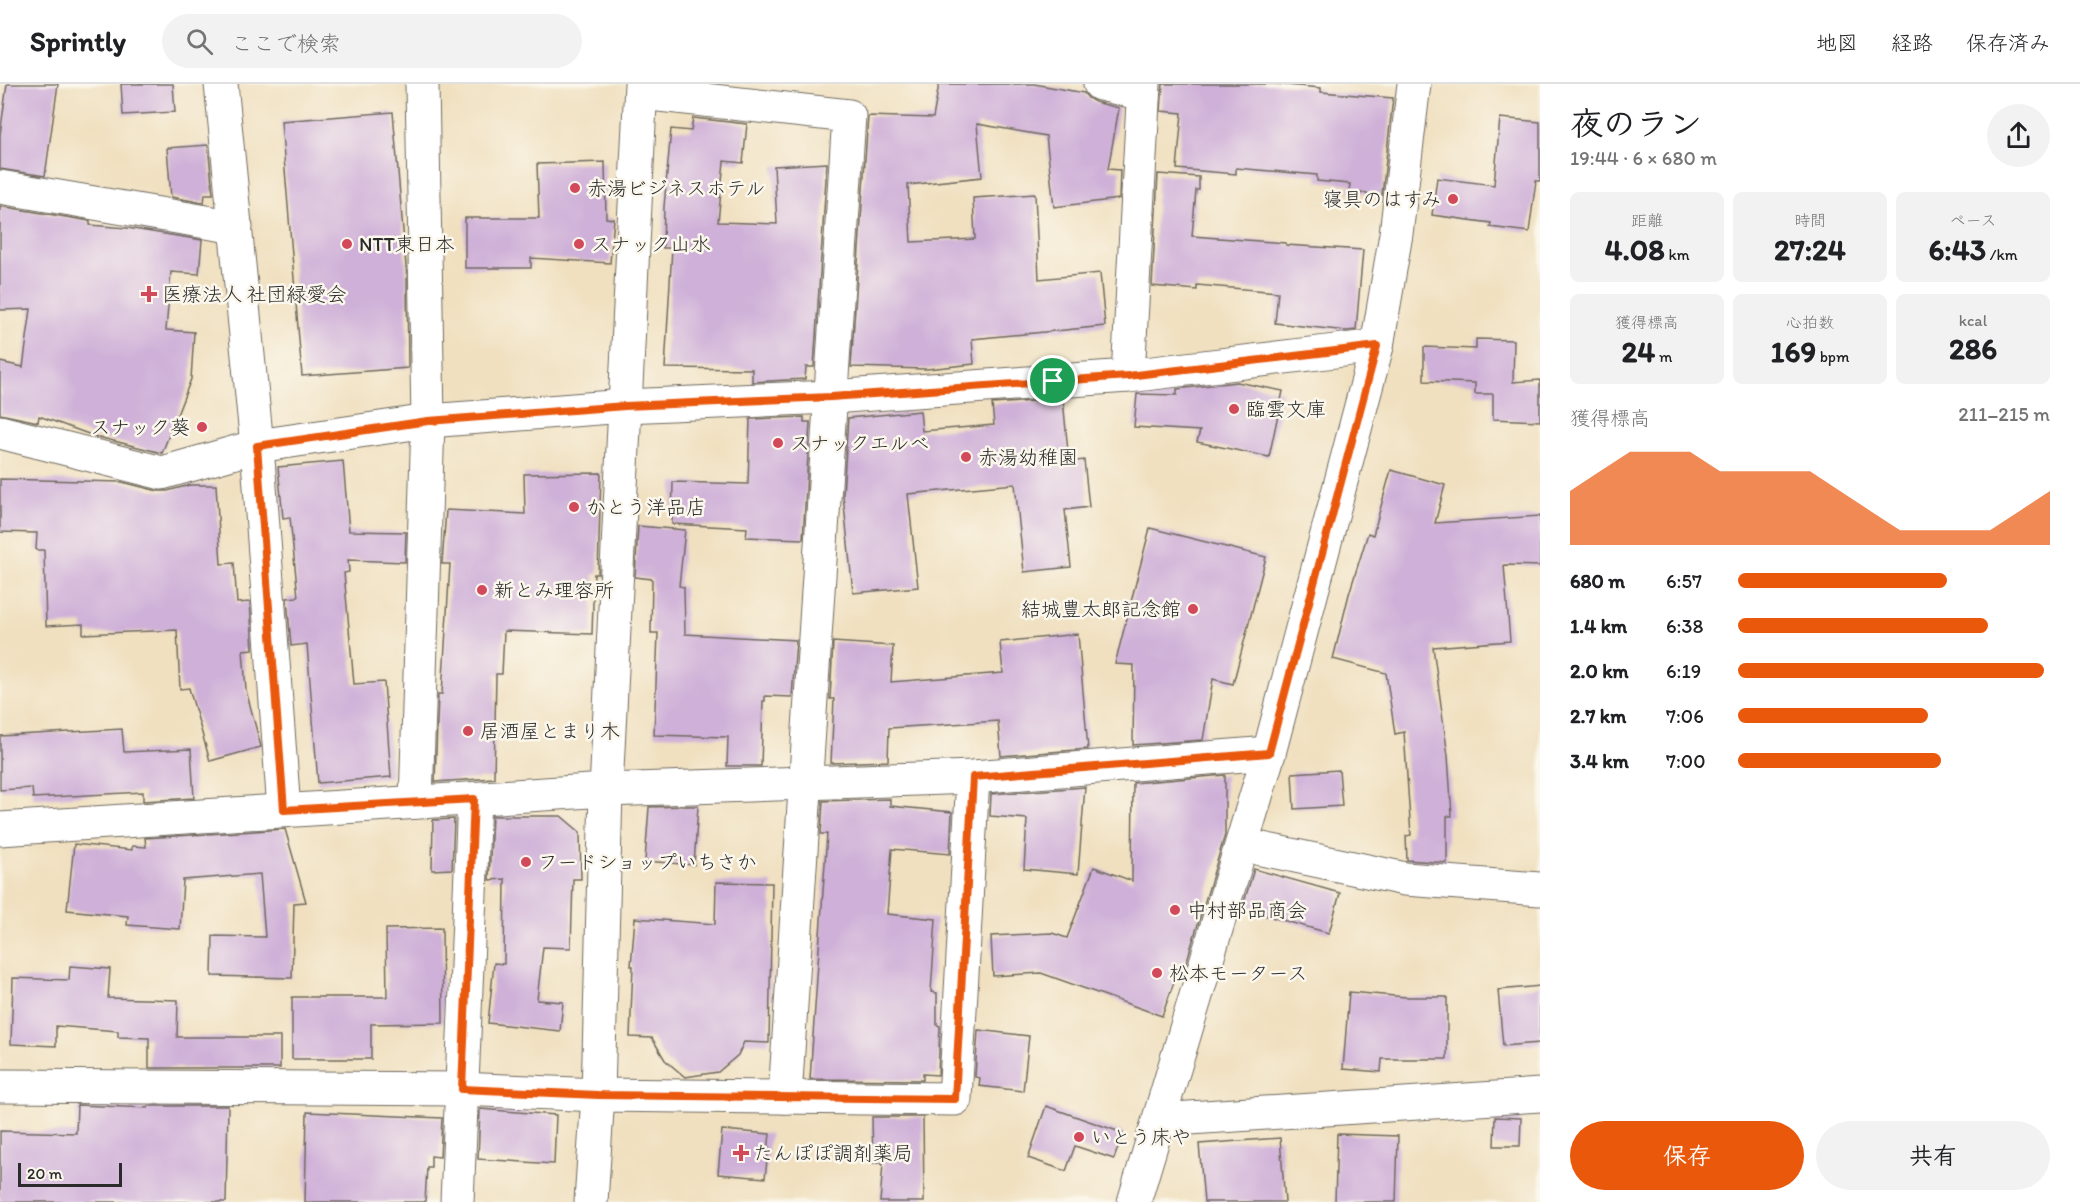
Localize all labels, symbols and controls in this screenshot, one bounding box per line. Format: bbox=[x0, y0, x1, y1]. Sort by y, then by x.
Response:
search box bbox=[162, 14, 582, 68]
text: Sprintly bbox=[30, 24, 126, 58]
icon: search bbox=[183, 25, 216, 58]
text: ここで検索 bbox=[231, 30, 341, 57]
text: 地図 bbox=[1816, 30, 1858, 55]
text: 経路 bbox=[1891, 30, 1933, 55]
text: 保存済み bbox=[1966, 30, 2050, 55]
text: 夜のラン bbox=[1570, 104, 1702, 143]
button: share bbox=[1987, 104, 2050, 167]
text: 19:44 · 6 × 680 m bbox=[1570, 146, 1717, 170]
place label: 赤湯ビジネスホテル bbox=[587, 176, 765, 200]
marker: 赤湯ビジネスホテル bbox=[568, 181, 582, 195]
place label: 寝具のはすみ bbox=[1323, 187, 1441, 211]
marker: 寝具のはすみ bbox=[1446, 192, 1460, 206]
text: 距離 bbox=[1631, 211, 1663, 230]
text: 時間 bbox=[1794, 211, 1826, 230]
text: ペース bbox=[1949, 211, 1997, 230]
text: 4.08 bbox=[1604, 231, 1665, 268]
text: 27:24 bbox=[1774, 231, 1846, 268]
text: 6:43 bbox=[1928, 231, 1986, 268]
place label: NTT東日本 bbox=[359, 232, 455, 256]
place label: スナック山水 bbox=[591, 232, 711, 256]
marker: NTT東日本 bbox=[340, 237, 354, 251]
marker: スナック山水 bbox=[572, 237, 586, 251]
text: km bbox=[1665, 245, 1690, 264]
text: /km bbox=[1986, 245, 2018, 264]
place label: 医療法人 社団緑愛会 bbox=[162, 282, 347, 306]
marker: 医療法人 社団緑愛会 bbox=[140, 285, 158, 303]
text: kcal bbox=[1959, 311, 1987, 330]
text: 獲得標高 bbox=[1615, 313, 1679, 332]
text: 心拍数 bbox=[1786, 313, 1834, 332]
text: 286 bbox=[1949, 330, 1997, 367]
text: 24 bbox=[1622, 333, 1655, 370]
text: 169 bbox=[1771, 333, 1816, 370]
text: m bbox=[1655, 347, 1672, 366]
text: bpm bbox=[1816, 347, 1849, 366]
pin bbox=[1027, 355, 1078, 406]
icon: arrive bbox=[1036, 364, 1069, 397]
place label: 臨雲文庫 bbox=[1246, 397, 1326, 421]
marker: 臨雲文庫 bbox=[1227, 402, 1241, 416]
text: 211–215 m bbox=[1958, 402, 2050, 426]
text: 獲得標高 bbox=[1570, 406, 1650, 430]
place label: スナック葵 bbox=[90, 415, 190, 439]
marker: スナック葵 bbox=[195, 420, 209, 434]
place label: スナックエルべ bbox=[790, 431, 930, 455]
marker: スナックエルべ bbox=[771, 436, 785, 450]
place label: 赤湯幼稚園 bbox=[978, 445, 1078, 469]
marker: 赤湯幼稚園 bbox=[959, 450, 973, 464]
place label: かとう洋品店 bbox=[586, 495, 706, 519]
marker: かとう洋品店 bbox=[567, 500, 581, 514]
text: 680 m bbox=[1570, 569, 1625, 593]
text: 6:57 bbox=[1666, 569, 1702, 593]
place label: 新とみ理容所 bbox=[494, 578, 614, 602]
marker: 新とみ理容所 bbox=[475, 583, 489, 597]
place label: 結城豊太郎記念館 bbox=[1021, 597, 1181, 621]
marker: 結城豊太郎記念館 bbox=[1186, 602, 1200, 616]
text: 1.4 km bbox=[1570, 614, 1627, 638]
text: 6:38 bbox=[1666, 614, 1703, 638]
text: 2.0 km bbox=[1570, 659, 1629, 683]
text: 6:19 bbox=[1666, 659, 1701, 683]
text: 2.7 km bbox=[1570, 704, 1626, 728]
text: 7:06 bbox=[1666, 704, 1704, 728]
place label: 居酒屋とまり木 bbox=[480, 719, 620, 743]
marker: 居酒屋とまり木 bbox=[461, 724, 475, 738]
text: 3.4 km bbox=[1570, 749, 1629, 773]
text: 7:00 bbox=[1666, 749, 1705, 773]
place label: フードショップいちさか bbox=[538, 850, 757, 874]
marker: フードショップいちさか bbox=[519, 855, 533, 869]
place label: 中村部品商会 bbox=[1187, 898, 1307, 922]
marker: 中村部品商会 bbox=[1168, 903, 1182, 917]
place label: 松本モータース bbox=[1169, 961, 1307, 985]
marker: 松本モータース bbox=[1150, 966, 1164, 980]
button: 保存 bbox=[1570, 1121, 1804, 1190]
button: 共有 bbox=[1816, 1121, 2050, 1190]
place label: いとう床や bbox=[1091, 1125, 1191, 1149]
marker: いとう床や bbox=[1072, 1130, 1086, 1144]
place label: たんぽぽ調剤薬局 bbox=[753, 1141, 913, 1165]
marker: たんぽぽ調剤薬局 bbox=[734, 1146, 748, 1160]
scale bar bbox=[18, 1160, 122, 1188]
text: 20 m bbox=[27, 1164, 62, 1183]

